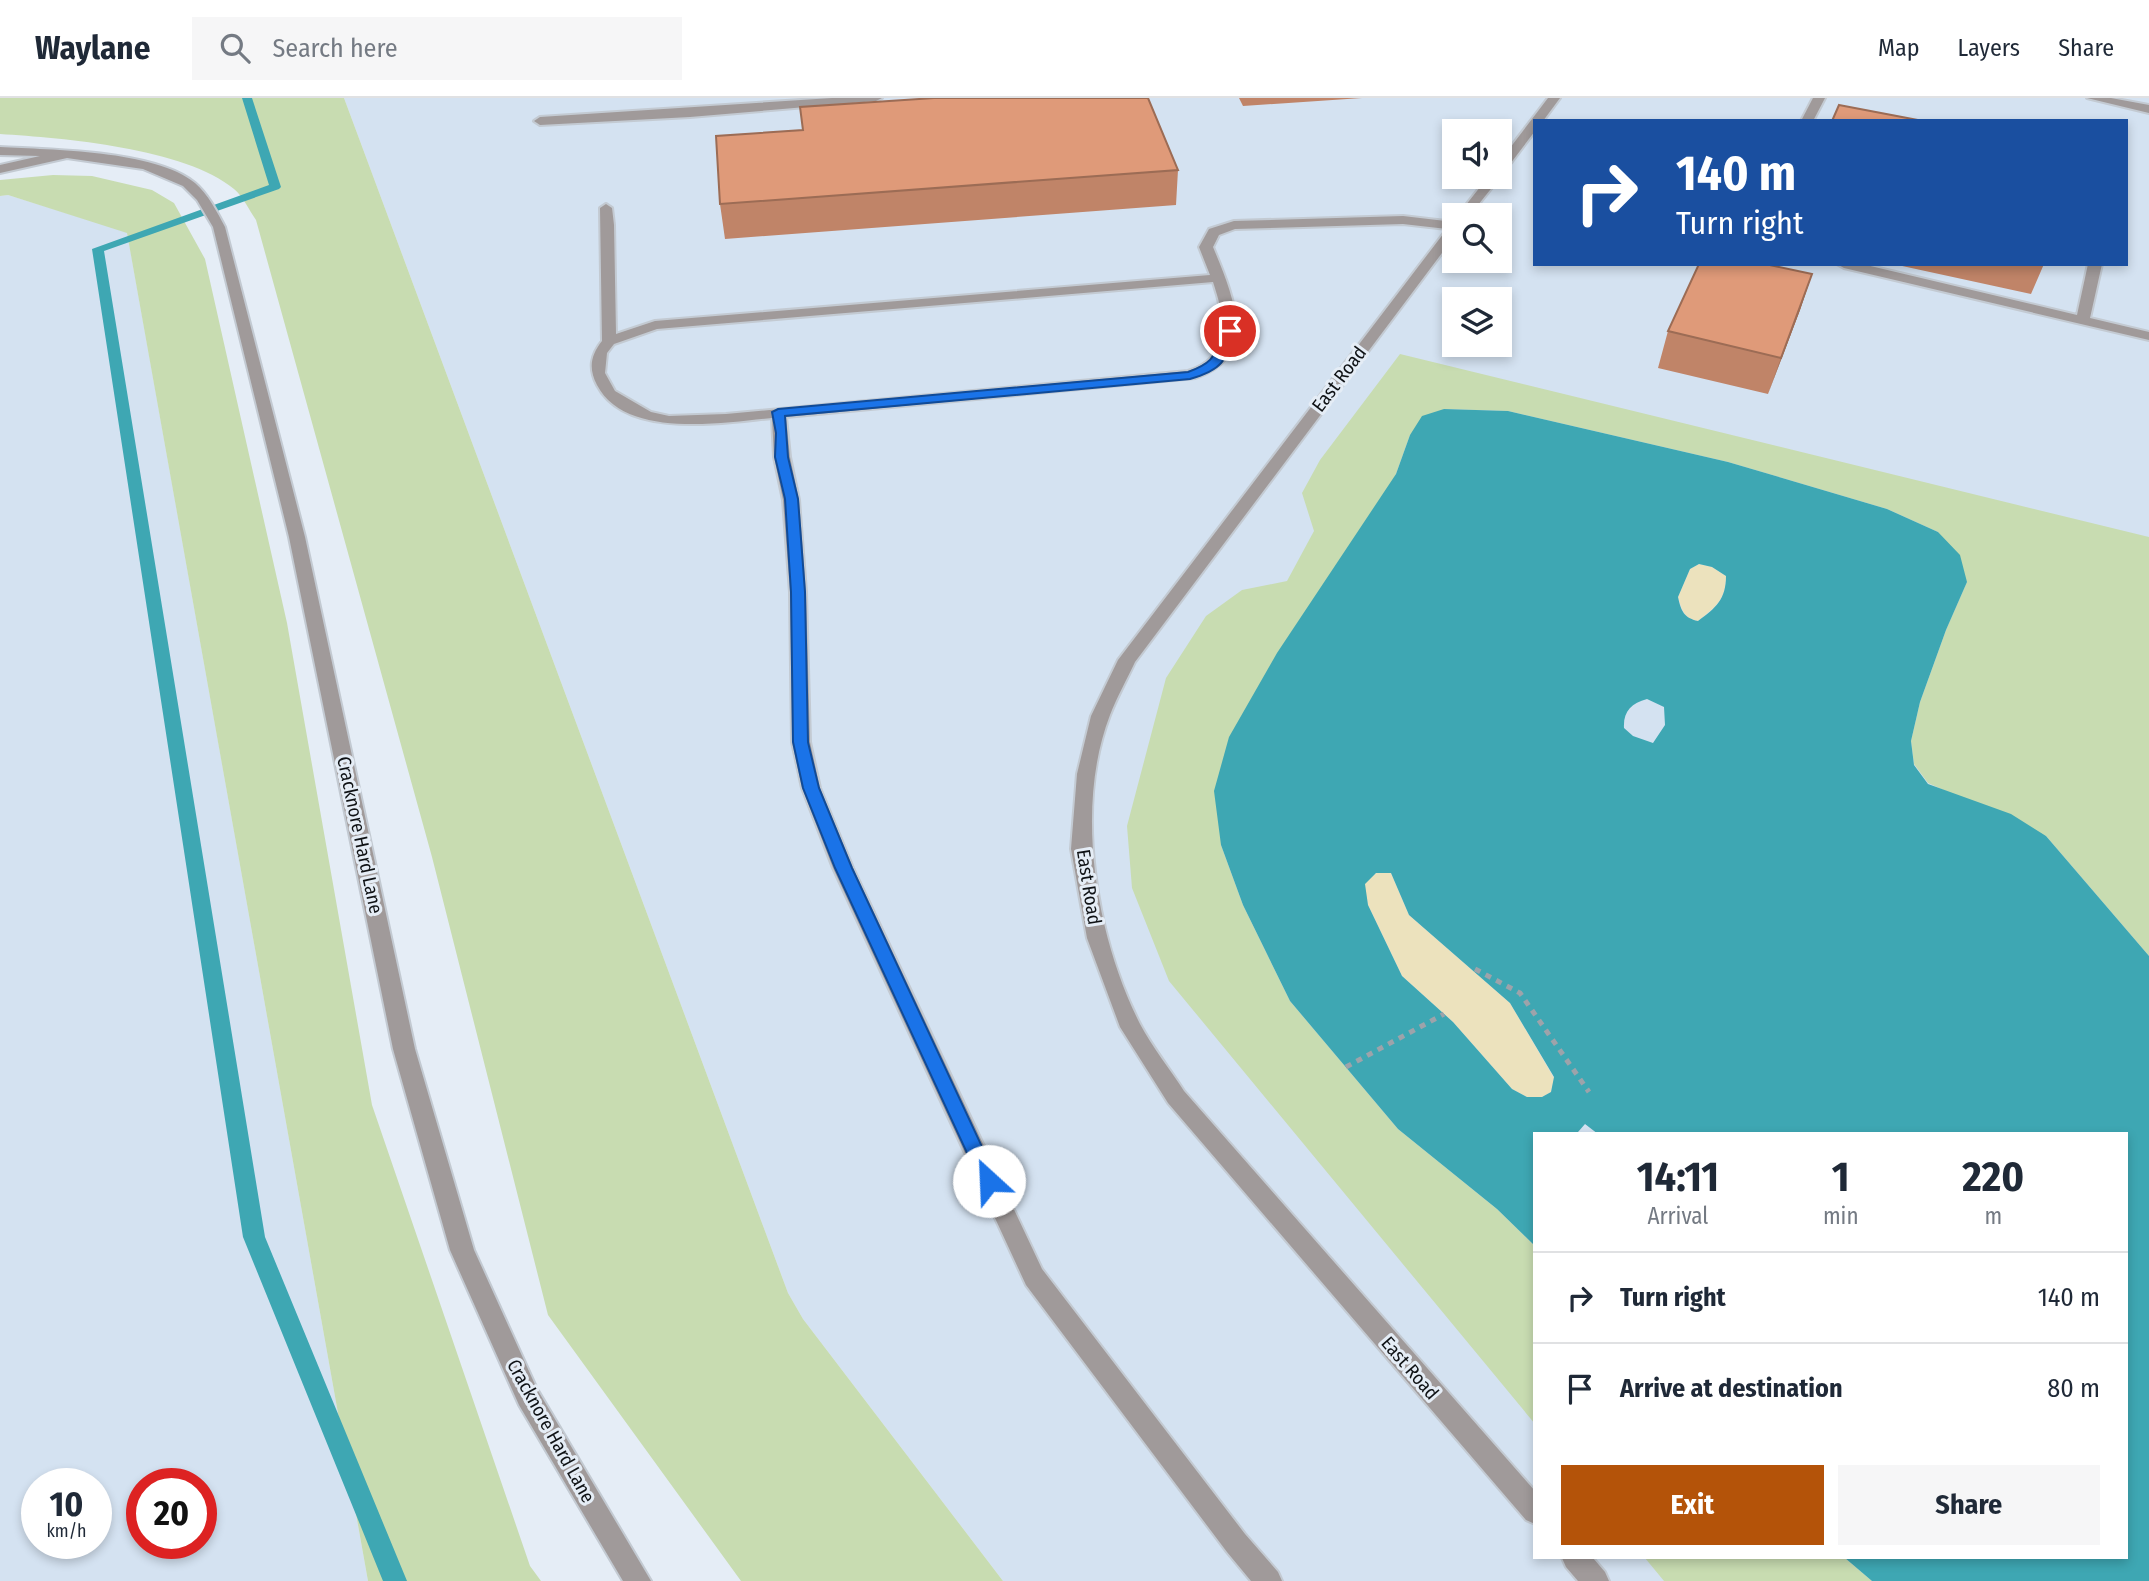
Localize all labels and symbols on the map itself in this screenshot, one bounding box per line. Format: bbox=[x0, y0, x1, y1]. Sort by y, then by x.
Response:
pin bbox=[1200, 301, 1260, 361]
street label: East Road bbox=[1307, 342, 1371, 416]
street label: Cracknore Hard Lane bbox=[332, 754, 388, 916]
street label: East Road bbox=[1072, 848, 1106, 926]
position arrow bbox=[952, 1144, 1026, 1218]
street label: East Road bbox=[1376, 1332, 1444, 1404]
street label: Cracknore Hard Lane bbox=[502, 1355, 600, 1507]
speed limit sign: 20 bbox=[126, 1468, 217, 1559]

